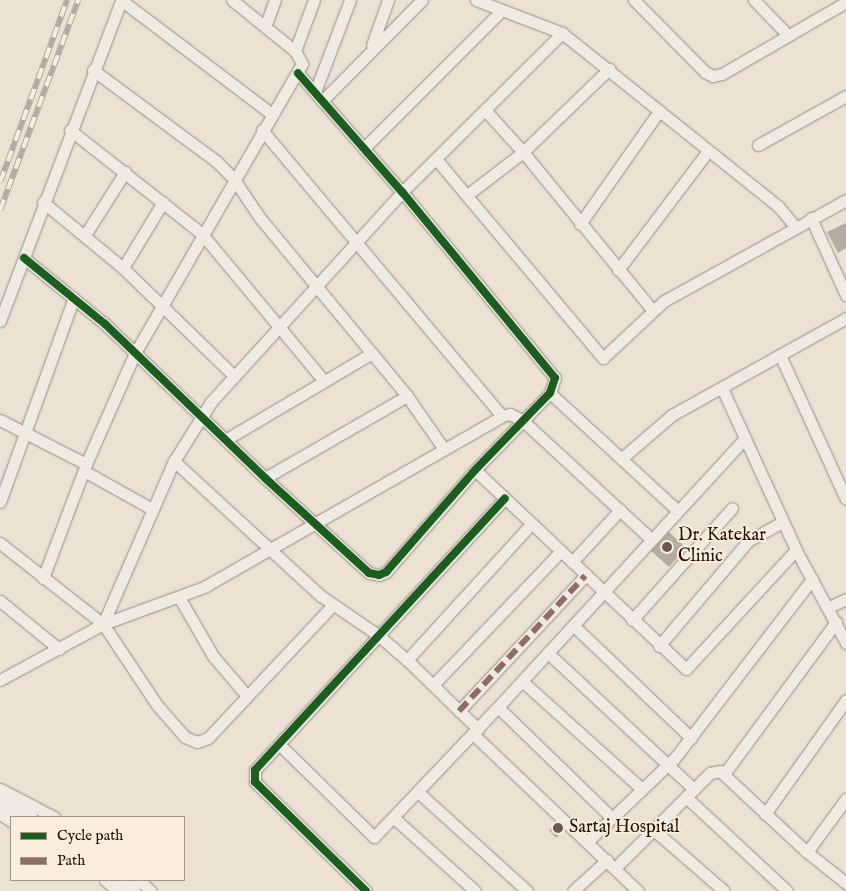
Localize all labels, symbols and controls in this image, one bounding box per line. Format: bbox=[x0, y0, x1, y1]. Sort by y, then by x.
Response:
place label: Dr. Katekar Clinic bbox=[678, 526, 766, 568]
marker: Dr. Katekar Clinic bbox=[660, 540, 674, 554]
legend bbox=[10, 816, 185, 881]
place label: Sartaj Hospital bbox=[569, 817, 679, 839]
marker: Sartaj Hospital bbox=[551, 821, 565, 835]
text: Cycle path bbox=[57, 826, 123, 845]
text: Path bbox=[57, 851, 85, 870]

